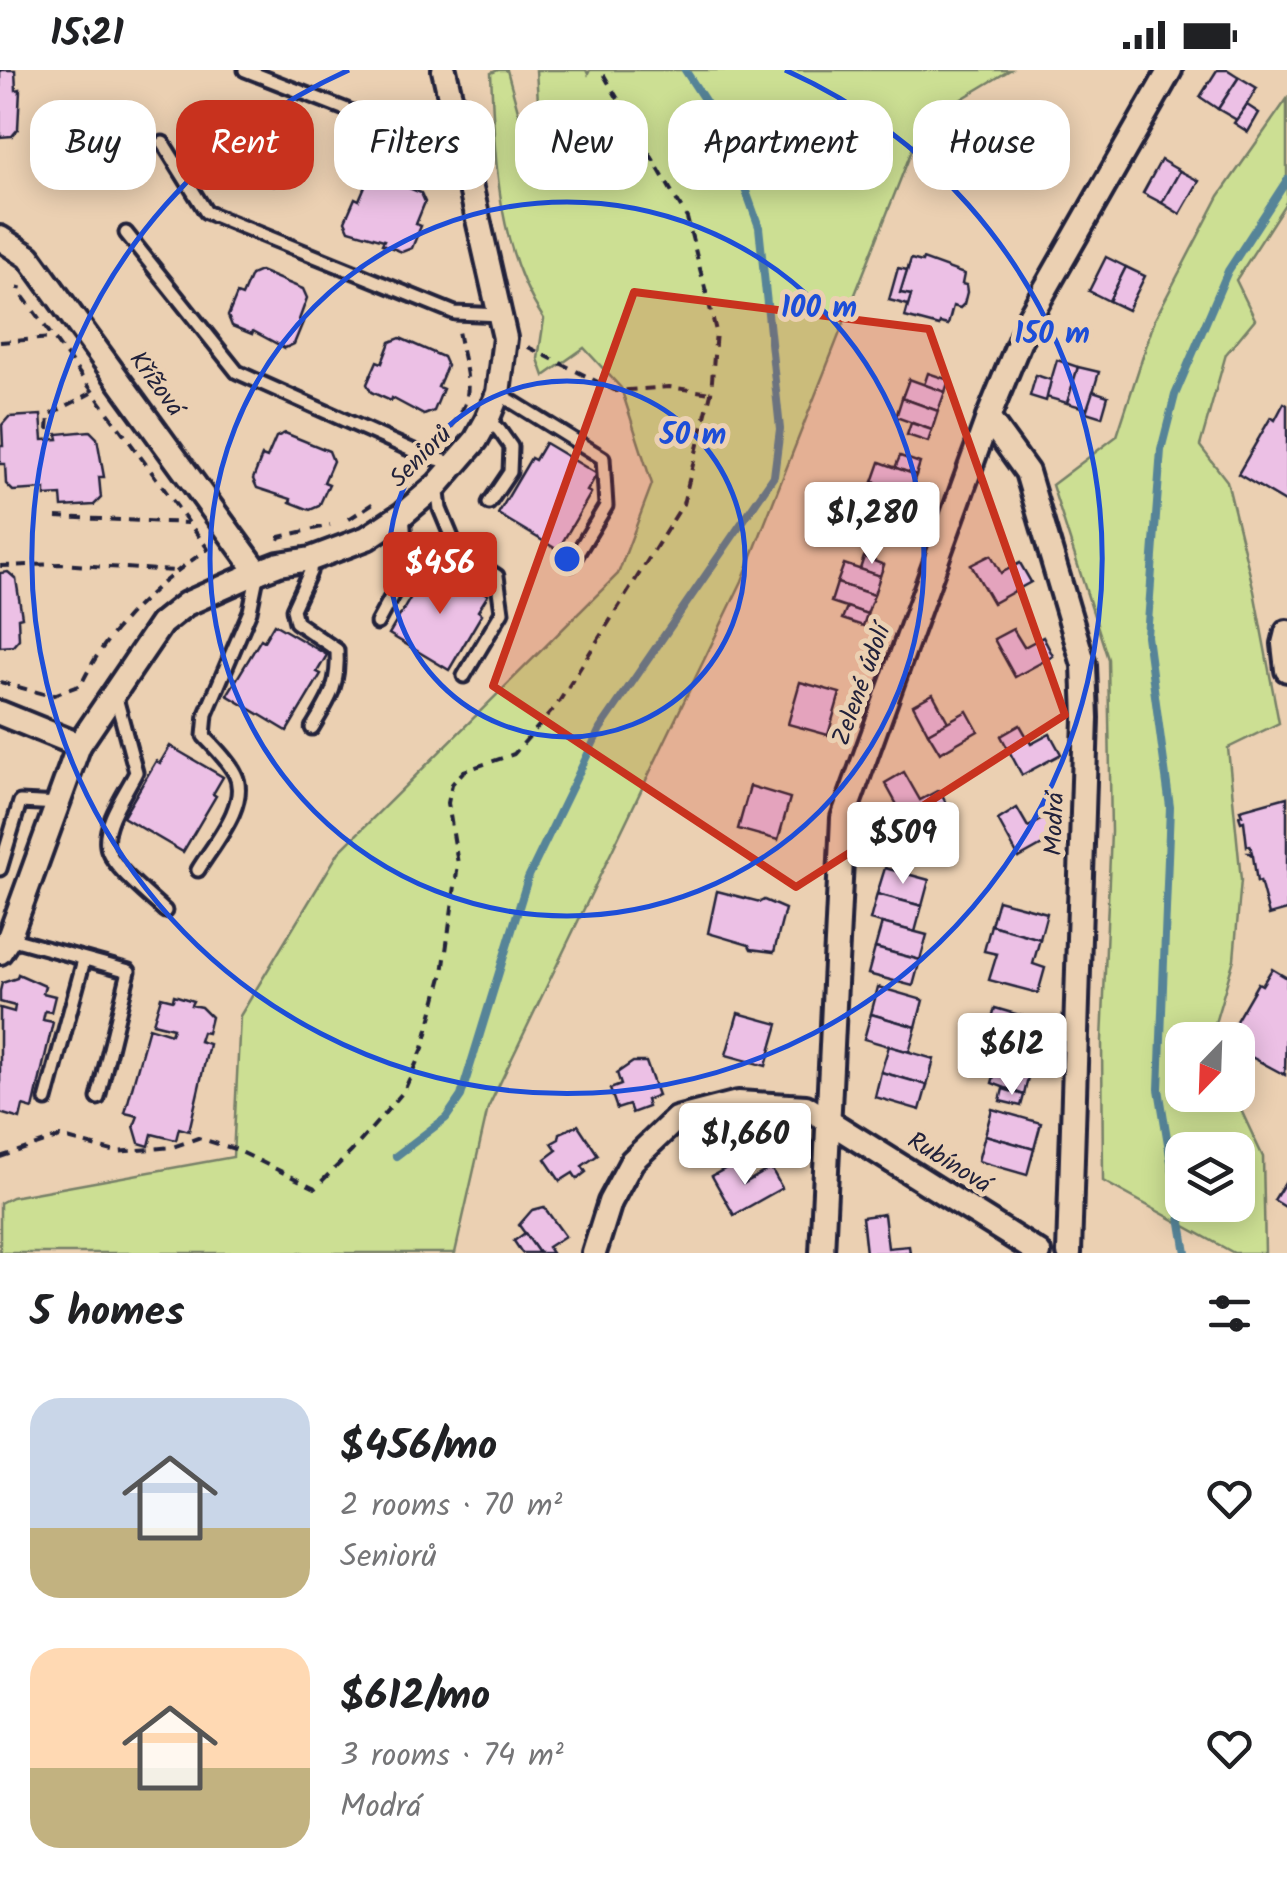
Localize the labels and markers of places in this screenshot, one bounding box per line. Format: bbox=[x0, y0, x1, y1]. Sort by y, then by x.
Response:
pin: $1,280 bbox=[791, 482, 953, 567]
pin: $456 bbox=[381, 532, 499, 617]
centre of rings bbox=[549, 541, 585, 577]
pin: $509 bbox=[844, 802, 962, 887]
pin: $612 bbox=[953, 1013, 1071, 1098]
pin: $1,660 bbox=[664, 1103, 826, 1188]

